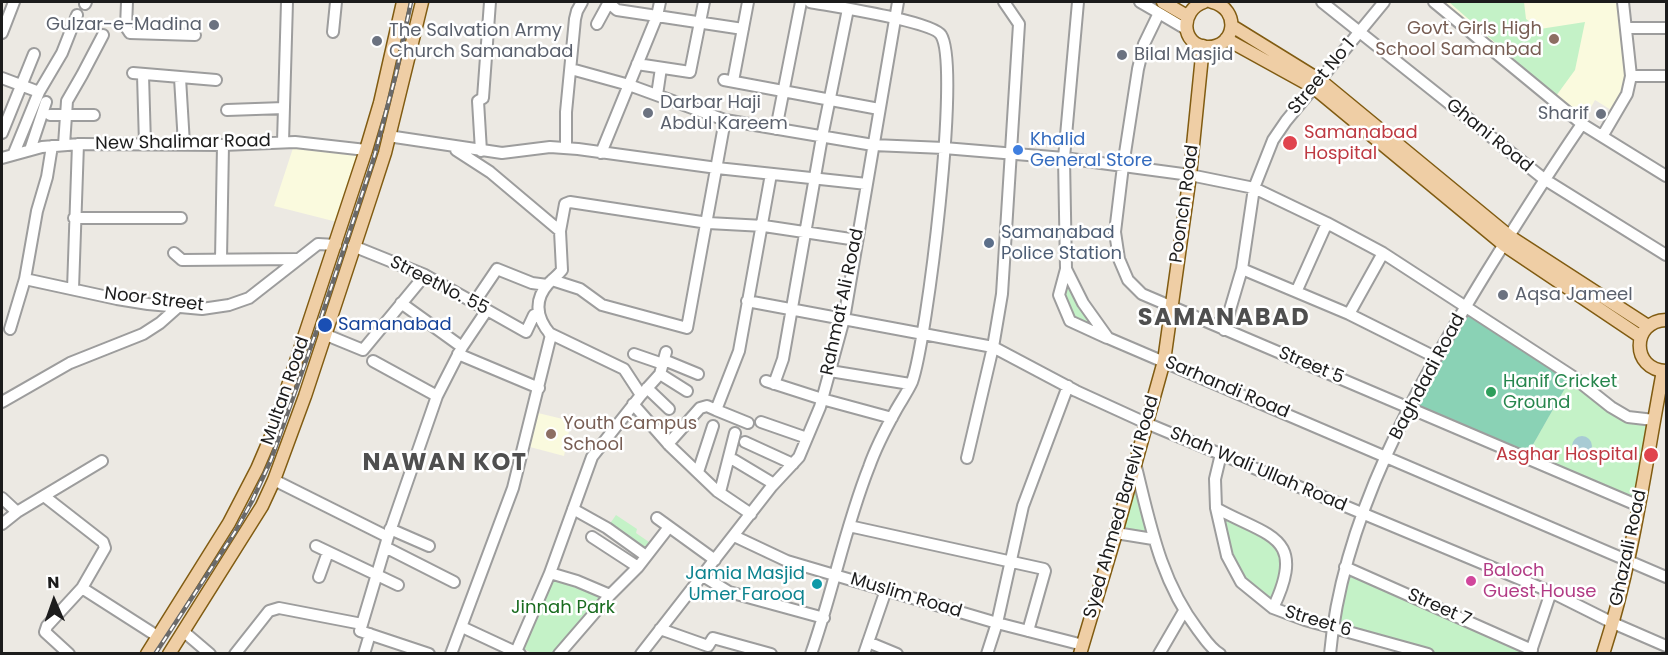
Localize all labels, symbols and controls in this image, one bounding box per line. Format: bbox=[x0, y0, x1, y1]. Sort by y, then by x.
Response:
place label: Gulzar-e-Madina bbox=[46, 14, 202, 36]
marker: Gulzar-e-Madina bbox=[207, 18, 221, 32]
place label: Govt. Girls High School Samanbad bbox=[1375, 18, 1542, 60]
place label: The Salvation Army Church Samanabad bbox=[389, 20, 574, 63]
marker: Govt. Girls High School Samanbad bbox=[1547, 32, 1561, 46]
marker: The Salvation Army Church Samanabad bbox=[370, 34, 384, 48]
street label: Street No 1 bbox=[1284, 35, 1360, 119]
place label: Bilal Masjid bbox=[1134, 44, 1233, 66]
marker: Bilal Masjid bbox=[1115, 48, 1129, 62]
place label: Darbar Haji Abdul Kareem bbox=[660, 92, 788, 134]
street label: Ghani Road bbox=[1441, 94, 1537, 178]
place label: Sharif bbox=[1538, 103, 1589, 125]
marker: Darbar Haji Abdul Kareem bbox=[641, 106, 655, 120]
marker: Sharif bbox=[1594, 107, 1608, 121]
place label: Samanabad Hospital bbox=[1304, 122, 1418, 164]
place label: Khalid General Store bbox=[1030, 129, 1152, 172]
street label: New Shalimar Road bbox=[95, 131, 271, 155]
marker: Samanabad Hospital bbox=[1281, 134, 1299, 152]
marker: Khalid General Store bbox=[1011, 143, 1025, 157]
street label: Poonch Road bbox=[1166, 144, 1204, 264]
place label: Samanabad Police Station bbox=[1001, 222, 1122, 264]
street label: Rahmat Ali Road bbox=[817, 227, 869, 377]
marker: Samanabad Police Station bbox=[982, 236, 996, 250]
street label: StreetNo. 55 bbox=[386, 252, 492, 320]
street label: Noor Street bbox=[103, 283, 205, 317]
place label: Aqsa Jameel bbox=[1515, 284, 1633, 306]
marker: Aqsa Jameel bbox=[1496, 288, 1510, 302]
district label: SAMANABAD bbox=[1138, 305, 1310, 333]
street label: Baghdadi Road bbox=[1386, 310, 1470, 444]
place label: Samanabad bbox=[338, 314, 452, 336]
marker: Samanabad bbox=[316, 316, 334, 334]
street label: Multan Road bbox=[257, 334, 315, 448]
street label: Street 5 bbox=[1275, 343, 1347, 389]
street label: Sarhandi Road bbox=[1162, 352, 1292, 424]
place label: Hanif Cricket Ground bbox=[1503, 371, 1617, 413]
marker: Hanif Cricket Ground bbox=[1484, 385, 1498, 399]
street label: Syed Ahmed Barelvi Road bbox=[1080, 393, 1164, 621]
place label: Youth Campus School bbox=[563, 413, 697, 456]
street label: Shah Wali Ullah Road bbox=[1166, 423, 1350, 517]
marker: Youth Campus School bbox=[544, 427, 558, 441]
place label: Asghar Hospital bbox=[1496, 444, 1638, 466]
marker: Asghar Hospital bbox=[1642, 446, 1660, 464]
district label: NAWAN KOT bbox=[362, 450, 528, 478]
street label: Ghazali Road bbox=[1606, 488, 1652, 608]
place label: Baloch Guest House bbox=[1483, 560, 1596, 602]
place label: Jamia Masjid Umer Farooq bbox=[685, 563, 805, 606]
street label: Muslim Road bbox=[848, 569, 964, 623]
north arrow bbox=[24, 571, 84, 631]
text: N bbox=[47, 571, 60, 594]
marker: Baloch Guest House bbox=[1464, 574, 1478, 588]
marker: Jamia Masjid Umer Farooq bbox=[810, 577, 824, 591]
street label: Street 7 bbox=[1404, 584, 1474, 632]
park label: Jinnah Park bbox=[511, 597, 615, 619]
street label: Street 6 bbox=[1282, 602, 1354, 642]

